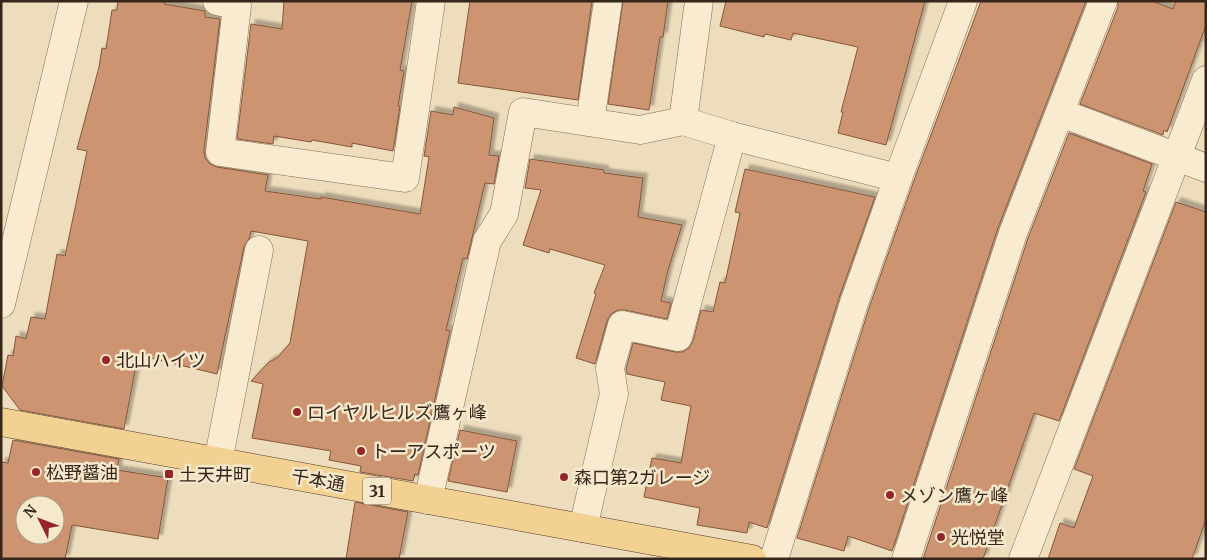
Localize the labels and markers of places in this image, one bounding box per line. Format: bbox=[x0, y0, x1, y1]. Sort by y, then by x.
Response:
place label: 北山ハイツ bbox=[116, 349, 206, 372]
marker: 北山ハイツ bbox=[100, 354, 112, 366]
place label: ロイヤルヒルズ鷹ヶ峰 bbox=[307, 401, 486, 424]
marker: ロイヤルヒルズ鷹ヶ峰 bbox=[291, 406, 303, 418]
place label: トーアスポーツ bbox=[371, 440, 496, 463]
marker: トーアスポーツ bbox=[355, 445, 367, 457]
place label: 松野醤油 bbox=[46, 461, 118, 484]
place label: 土天井町 bbox=[179, 463, 251, 486]
marker: 松野醤油 bbox=[30, 466, 42, 478]
place label: 森口第2ガレージ bbox=[574, 466, 710, 489]
marker: 土天井町 bbox=[163, 468, 175, 480]
marker: 森口第2ガレージ bbox=[558, 471, 570, 483]
place label: メゾン鷹ヶ峰 bbox=[900, 484, 1008, 507]
marker: メゾン鷹ヶ峰 bbox=[884, 489, 896, 501]
place label: 光悦堂 bbox=[951, 526, 1005, 549]
marker: 光悦堂 bbox=[935, 531, 947, 543]

